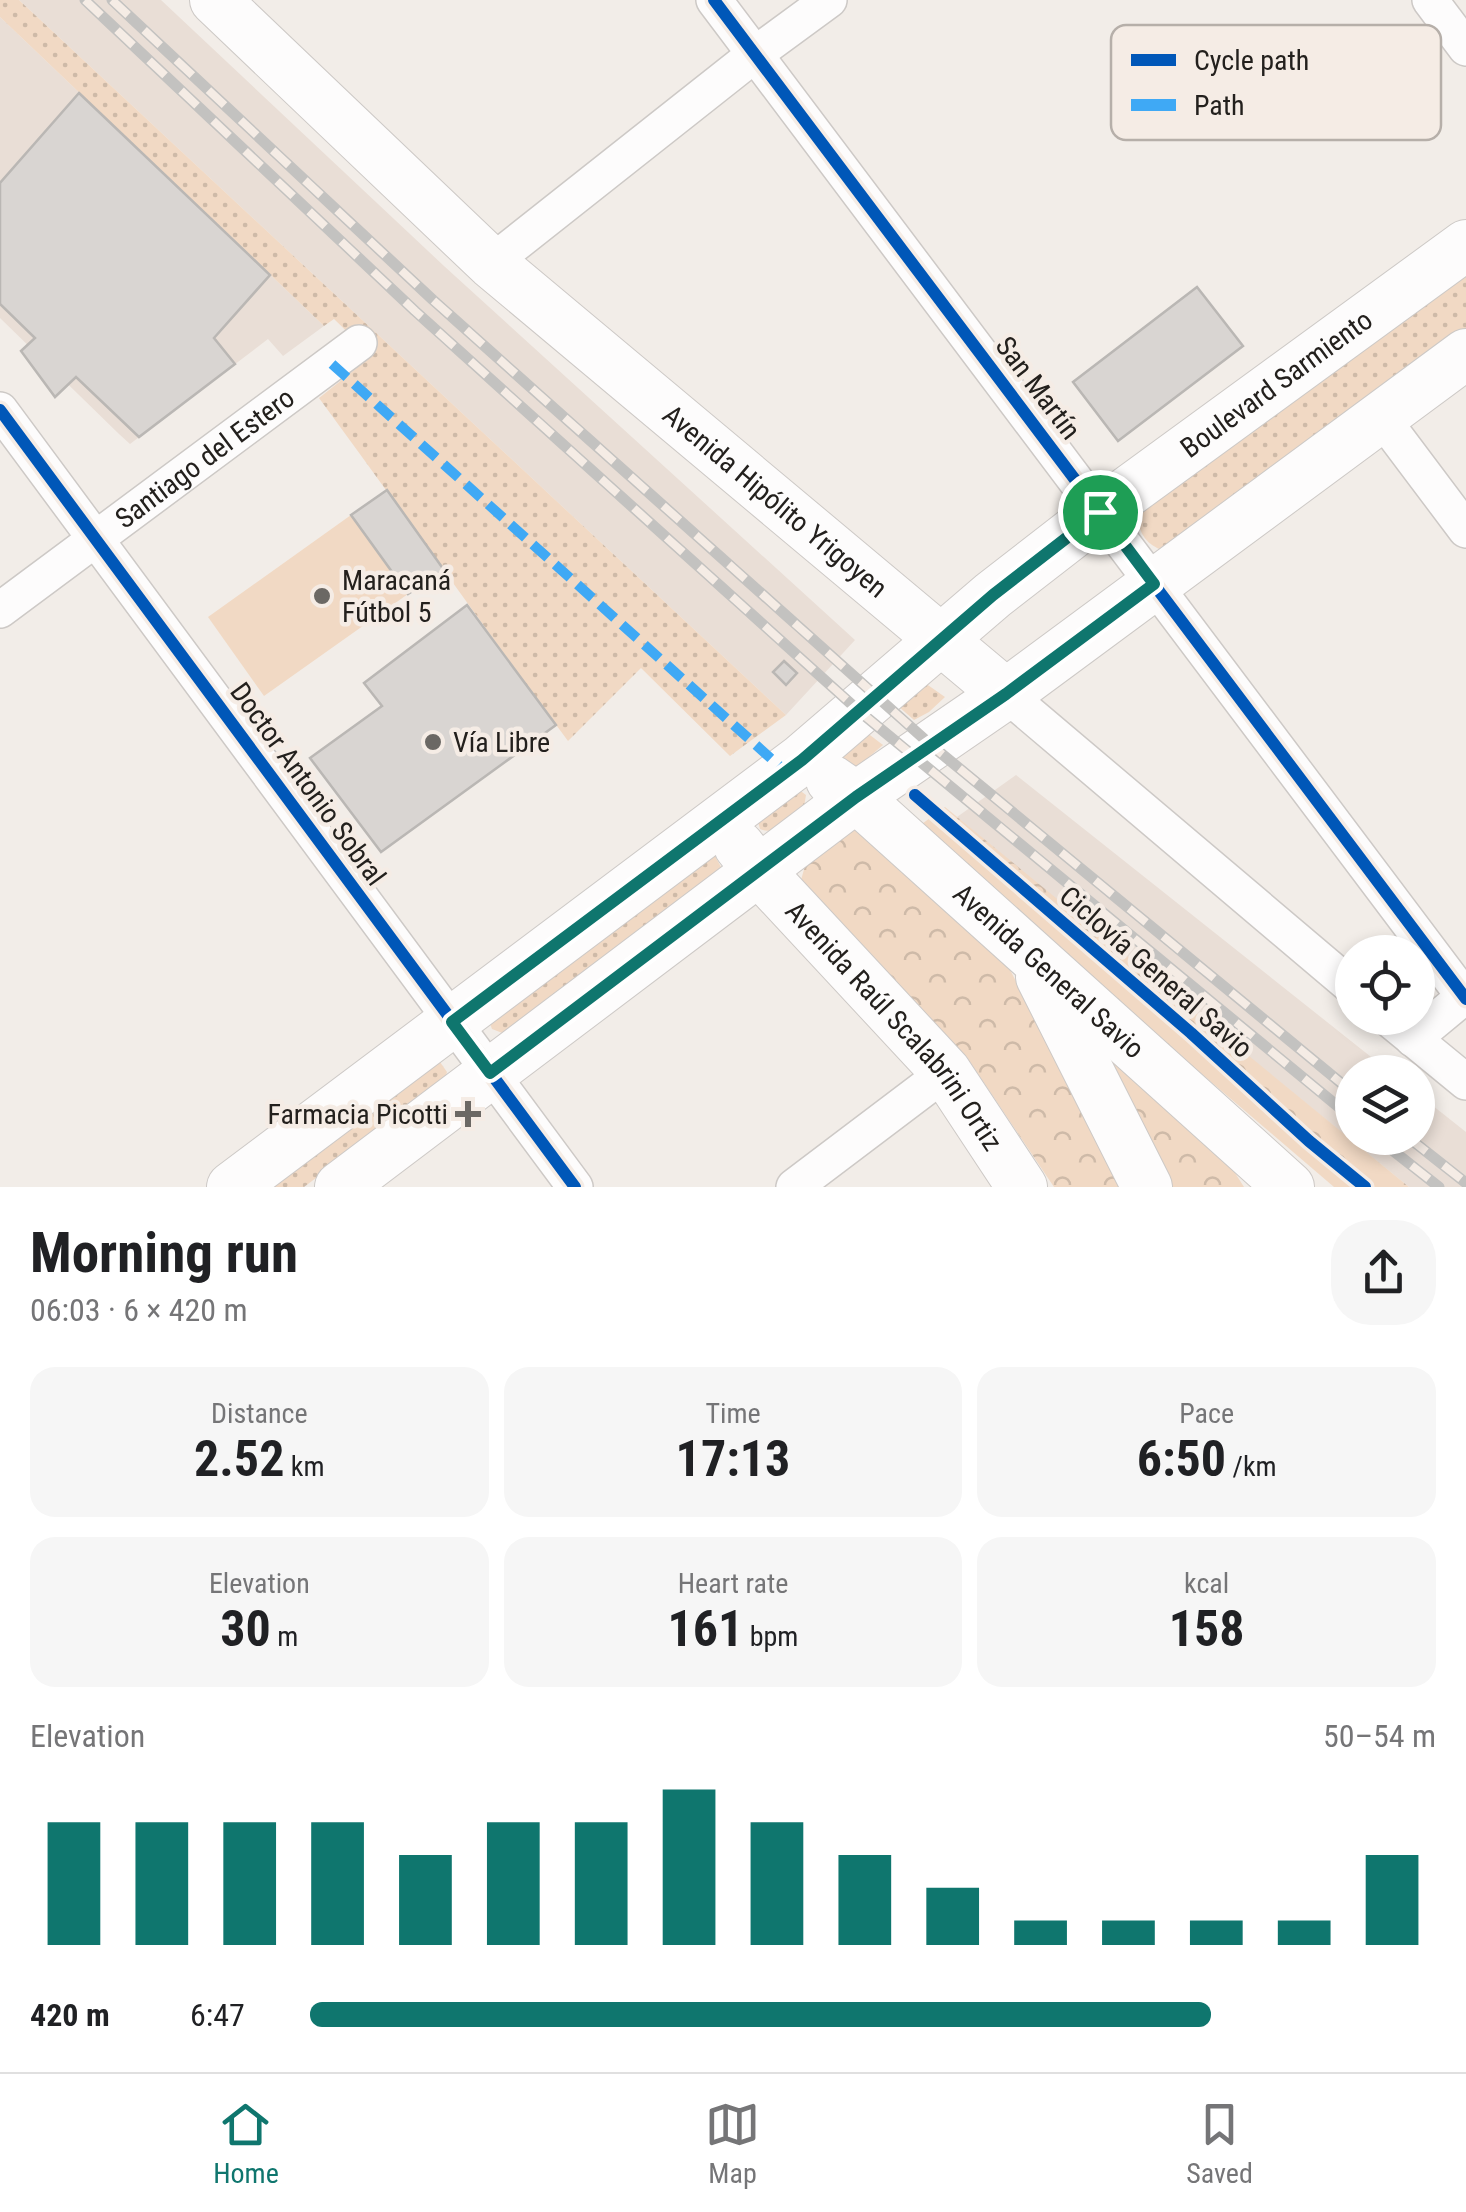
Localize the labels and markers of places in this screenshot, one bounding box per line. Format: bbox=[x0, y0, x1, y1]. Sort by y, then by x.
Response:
pin bbox=[1058, 470, 1143, 555]
place label: Maracaná Fútbol 5 bbox=[342, 564, 451, 629]
marker: Maracaná Fútbol 5 bbox=[311, 585, 333, 607]
place label: Vía Libre bbox=[453, 726, 550, 759]
marker: Vía Libre bbox=[422, 731, 444, 753]
place label: Farmacia Picotti bbox=[267, 1098, 448, 1131]
marker: Farmacia Picotti bbox=[457, 1103, 479, 1125]

